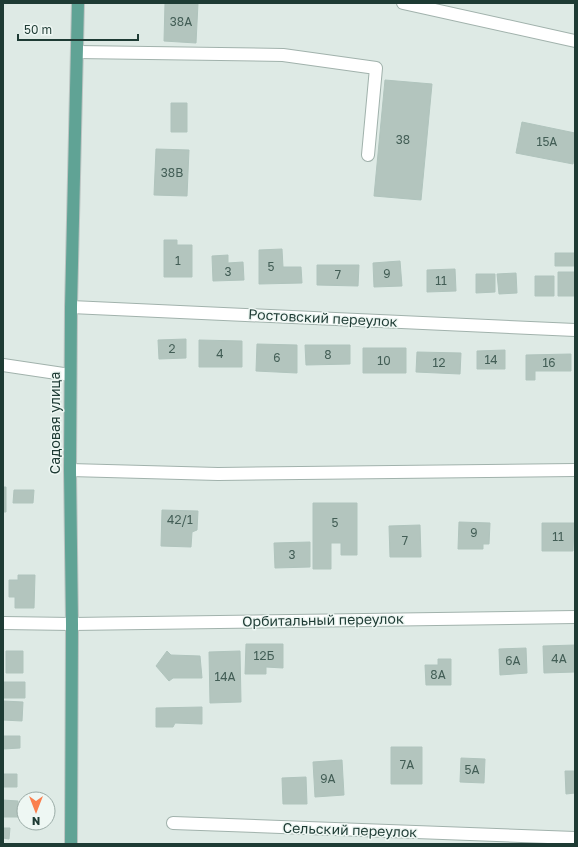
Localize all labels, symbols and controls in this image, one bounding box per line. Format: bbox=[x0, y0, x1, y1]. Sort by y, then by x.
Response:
house number: 38А bbox=[170, 14, 192, 29]
scale bar bbox=[18, 16, 138, 42]
text: 50 m bbox=[24, 22, 52, 37]
house number: 38 bbox=[396, 132, 410, 147]
house number: 15А bbox=[537, 134, 557, 149]
house number: 38В bbox=[161, 165, 183, 180]
house number: 1 bbox=[175, 253, 181, 268]
house number: 5 bbox=[268, 259, 275, 274]
house number: 3 bbox=[224, 264, 232, 279]
house number: 9 bbox=[383, 266, 391, 281]
house number: 7 bbox=[335, 267, 341, 282]
house number: 11 bbox=[435, 273, 447, 288]
street label: Ростовский переулок bbox=[248, 305, 398, 330]
house number: 2 bbox=[169, 341, 176, 356]
house number: 4 bbox=[216, 346, 224, 361]
house number: 8 bbox=[324, 347, 332, 362]
house number: 6 bbox=[273, 350, 281, 365]
house number: 14 bbox=[484, 352, 498, 367]
house number: 10 bbox=[377, 353, 391, 368]
house number: 12 bbox=[433, 355, 445, 370]
house number: 16 bbox=[542, 355, 556, 370]
street label: Садовая улица bbox=[46, 372, 63, 474]
house number: 42/1 bbox=[167, 512, 193, 527]
house number: 5 bbox=[332, 515, 339, 530]
house number: 9 bbox=[470, 525, 478, 540]
house number: 11 bbox=[552, 529, 564, 544]
house number: 7 bbox=[402, 533, 408, 548]
house number: 3 bbox=[288, 547, 296, 562]
street label: Орбитальный переулок bbox=[242, 610, 404, 629]
house number: 12Б bbox=[254, 648, 274, 663]
house number: 4А bbox=[551, 651, 567, 666]
house number: 6А bbox=[505, 653, 521, 668]
house number: 8А bbox=[430, 667, 446, 682]
house number: 14А bbox=[214, 669, 236, 684]
house number: 7А bbox=[400, 757, 414, 772]
house number: 5А bbox=[464, 762, 480, 777]
house number: 9А bbox=[320, 771, 336, 786]
north arrow bbox=[16, 791, 56, 831]
text: N bbox=[32, 815, 40, 828]
street label: Сельский переулок bbox=[282, 819, 418, 840]

